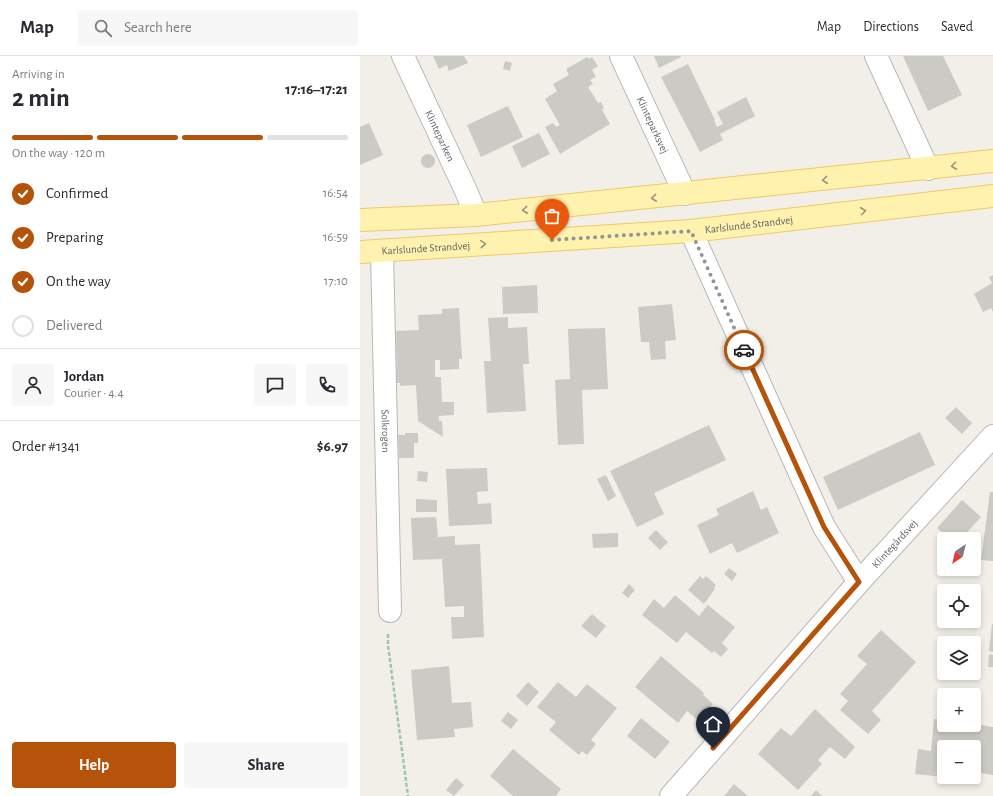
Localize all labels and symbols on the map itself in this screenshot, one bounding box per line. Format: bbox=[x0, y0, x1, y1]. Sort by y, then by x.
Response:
street label: Klinteparksvej bbox=[635, 95, 671, 155]
street label: Klinteparken bbox=[424, 108, 457, 163]
one-way arrow bbox=[951, 161, 957, 170]
one-way arrow bbox=[822, 175, 828, 184]
one-way arrow bbox=[651, 193, 657, 202]
pin bbox=[535, 199, 569, 240]
one-way arrow bbox=[522, 206, 528, 215]
one-way arrow bbox=[860, 207, 866, 216]
street label: Karlslunde Strandvej bbox=[704, 214, 794, 235]
street label: Karlslunde Strandvej bbox=[381, 240, 471, 256]
one-way arrow bbox=[480, 240, 486, 249]
courier bbox=[724, 330, 764, 370]
street label: Solkrogen bbox=[380, 409, 392, 453]
street label: Klintegårdsvej bbox=[869, 517, 919, 570]
north arrow bbox=[937, 532, 981, 576]
pin bbox=[696, 707, 730, 748]

